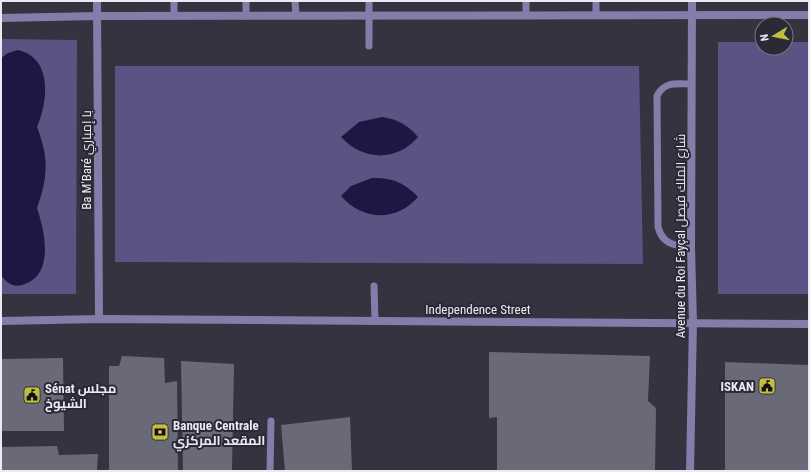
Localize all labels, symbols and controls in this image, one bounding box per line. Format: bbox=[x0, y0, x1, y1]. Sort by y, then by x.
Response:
north arrow bbox=[754, 16, 794, 56]
text: N bbox=[758, 33, 772, 42]
street label: Ba M'Baré با إمباري bbox=[79, 110, 97, 210]
street label: Avenue du Roi Fayçal شارع الملك فيصل bbox=[673, 134, 689, 338]
street label: Independence Street bbox=[425, 302, 531, 317]
public building icon: ISKAN bbox=[757, 376, 777, 396]
place label: ISKAN bbox=[721, 379, 754, 394]
place label: Sénat مجلس الشيوخ bbox=[45, 381, 116, 412]
public building icon: Sénat مجلس الشيوخ bbox=[22, 385, 42, 405]
place label: Banque Centrale المقعد المركزي bbox=[173, 418, 265, 452]
bank icon: Banque Centrale المقعد المركزي bbox=[150, 422, 170, 442]

